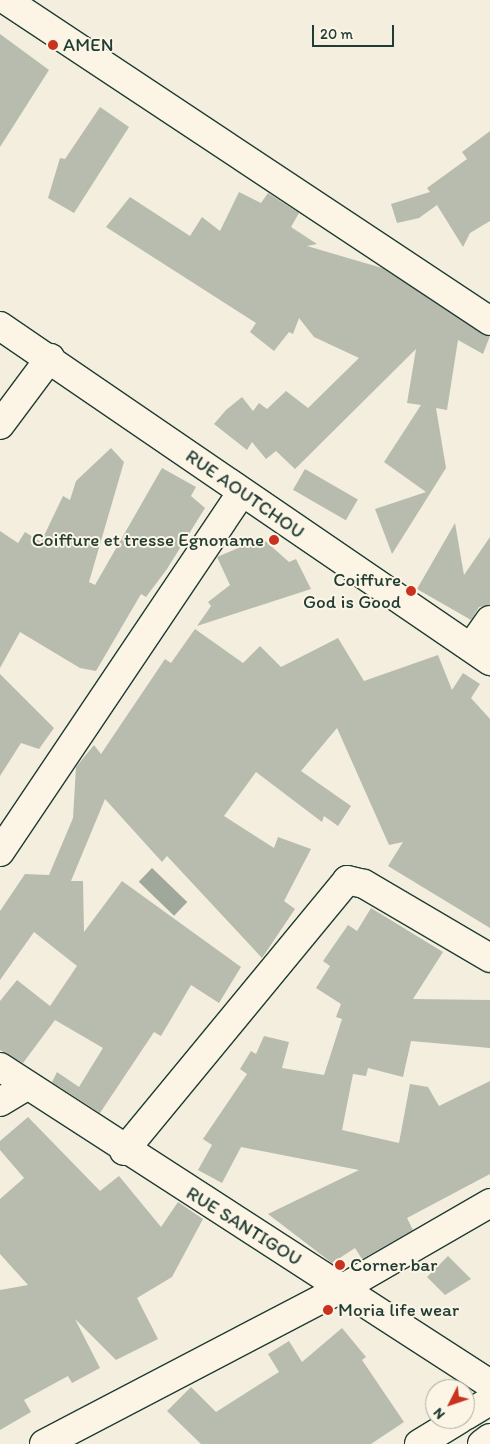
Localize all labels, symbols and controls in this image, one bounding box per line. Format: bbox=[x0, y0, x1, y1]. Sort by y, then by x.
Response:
scale bar bbox=[315, 15, 398, 47]
text: 20 m bbox=[320, 25, 353, 43]
place label: AMEN bbox=[63, 34, 114, 56]
marker: AMEN bbox=[47, 39, 59, 51]
street label: RUE AOUTCHOU bbox=[181, 445, 309, 543]
place label: Coiffure et tresse Egnoname bbox=[32, 529, 264, 551]
marker: Coiffure et tresse Egnoname bbox=[268, 534, 280, 546]
place label: Coiffure God is Good bbox=[303, 569, 401, 613]
marker: Coiffure God is Good bbox=[405, 585, 417, 597]
street label: RUE SANTIGOU bbox=[183, 1182, 305, 1270]
place label: Corner bar bbox=[350, 1254, 437, 1276]
marker: Corner bar bbox=[334, 1259, 346, 1271]
place label: Moria life wear bbox=[338, 1299, 458, 1321]
marker: Moria life wear bbox=[322, 1304, 334, 1316]
north arrow bbox=[425, 1379, 475, 1429]
text: N bbox=[430, 1404, 449, 1423]

